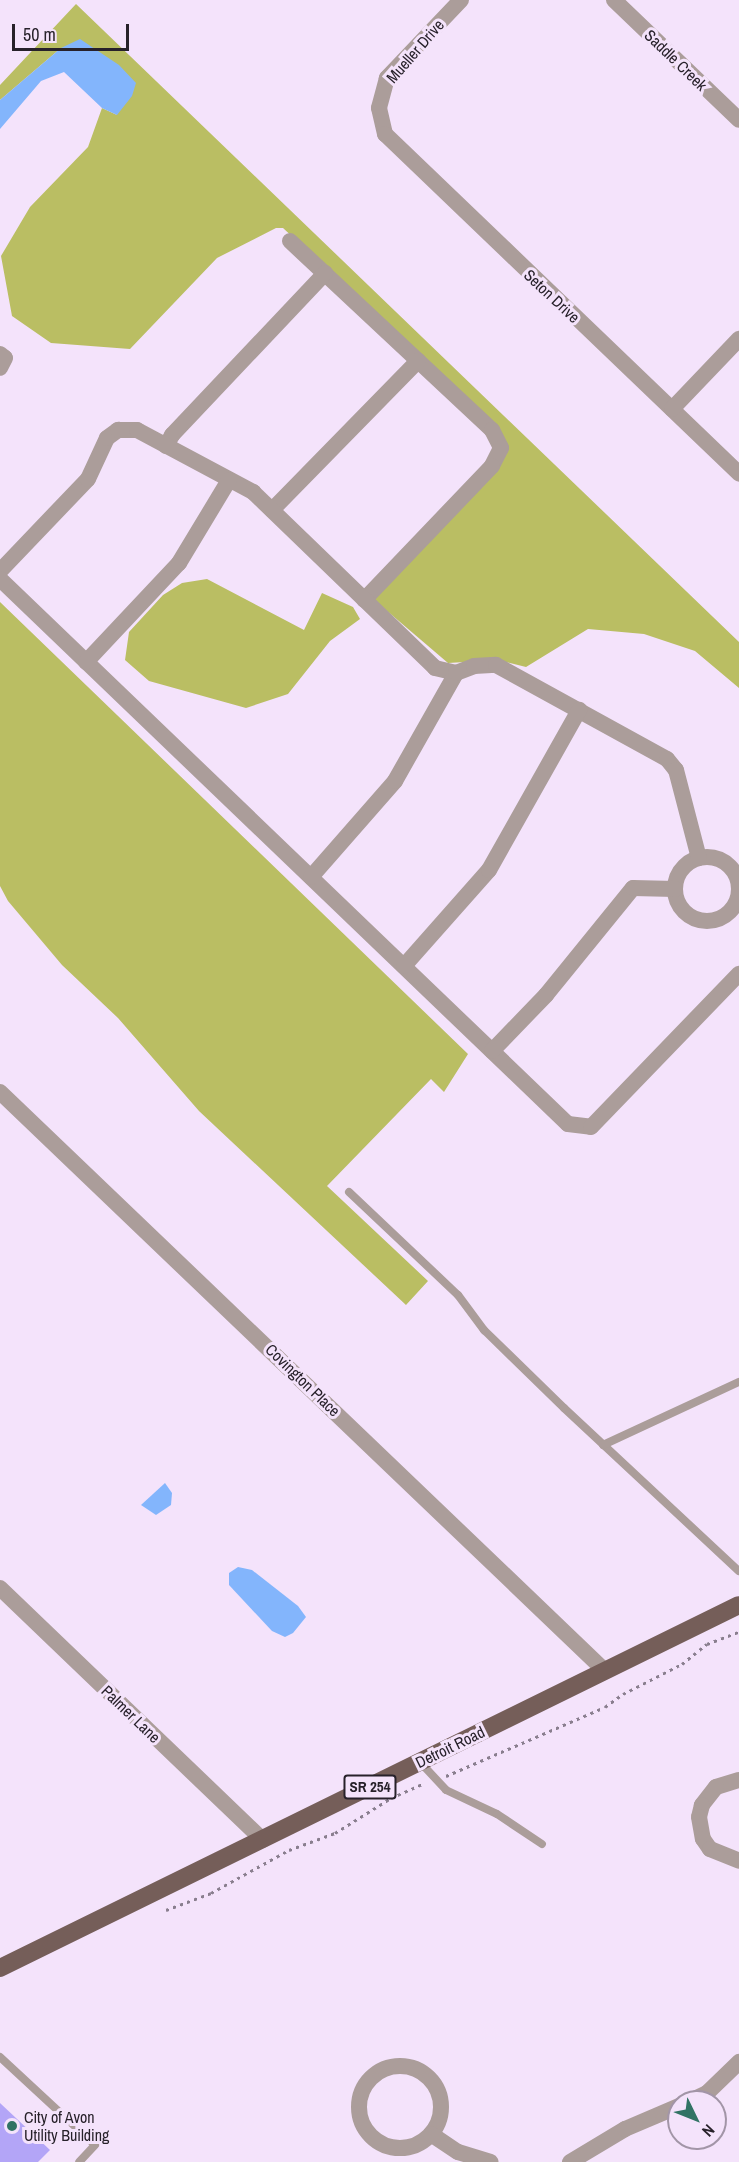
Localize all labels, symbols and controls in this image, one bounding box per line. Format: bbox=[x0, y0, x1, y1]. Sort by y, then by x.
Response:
scale bar bbox=[15, 12, 132, 50]
street label: Mueller Drive bbox=[382, 15, 448, 87]
text: 50 m bbox=[23, 22, 56, 47]
street label: Saddle Creek bbox=[641, 25, 711, 95]
street label: Seton Drive bbox=[520, 265, 584, 327]
street label: Covington Place bbox=[262, 1340, 344, 1420]
street label: Palmer Lane bbox=[98, 1681, 164, 1747]
street label: Detroit Road bbox=[412, 1722, 488, 1772]
road number: SR 254 bbox=[343, 1775, 397, 1799]
north arrow bbox=[667, 2090, 727, 2150]
place label: City of Avon Utility Building bbox=[24, 2107, 109, 2145]
marker: City of Avon Utility Building bbox=[5, 2119, 19, 2133]
text: N bbox=[697, 2120, 720, 2142]

